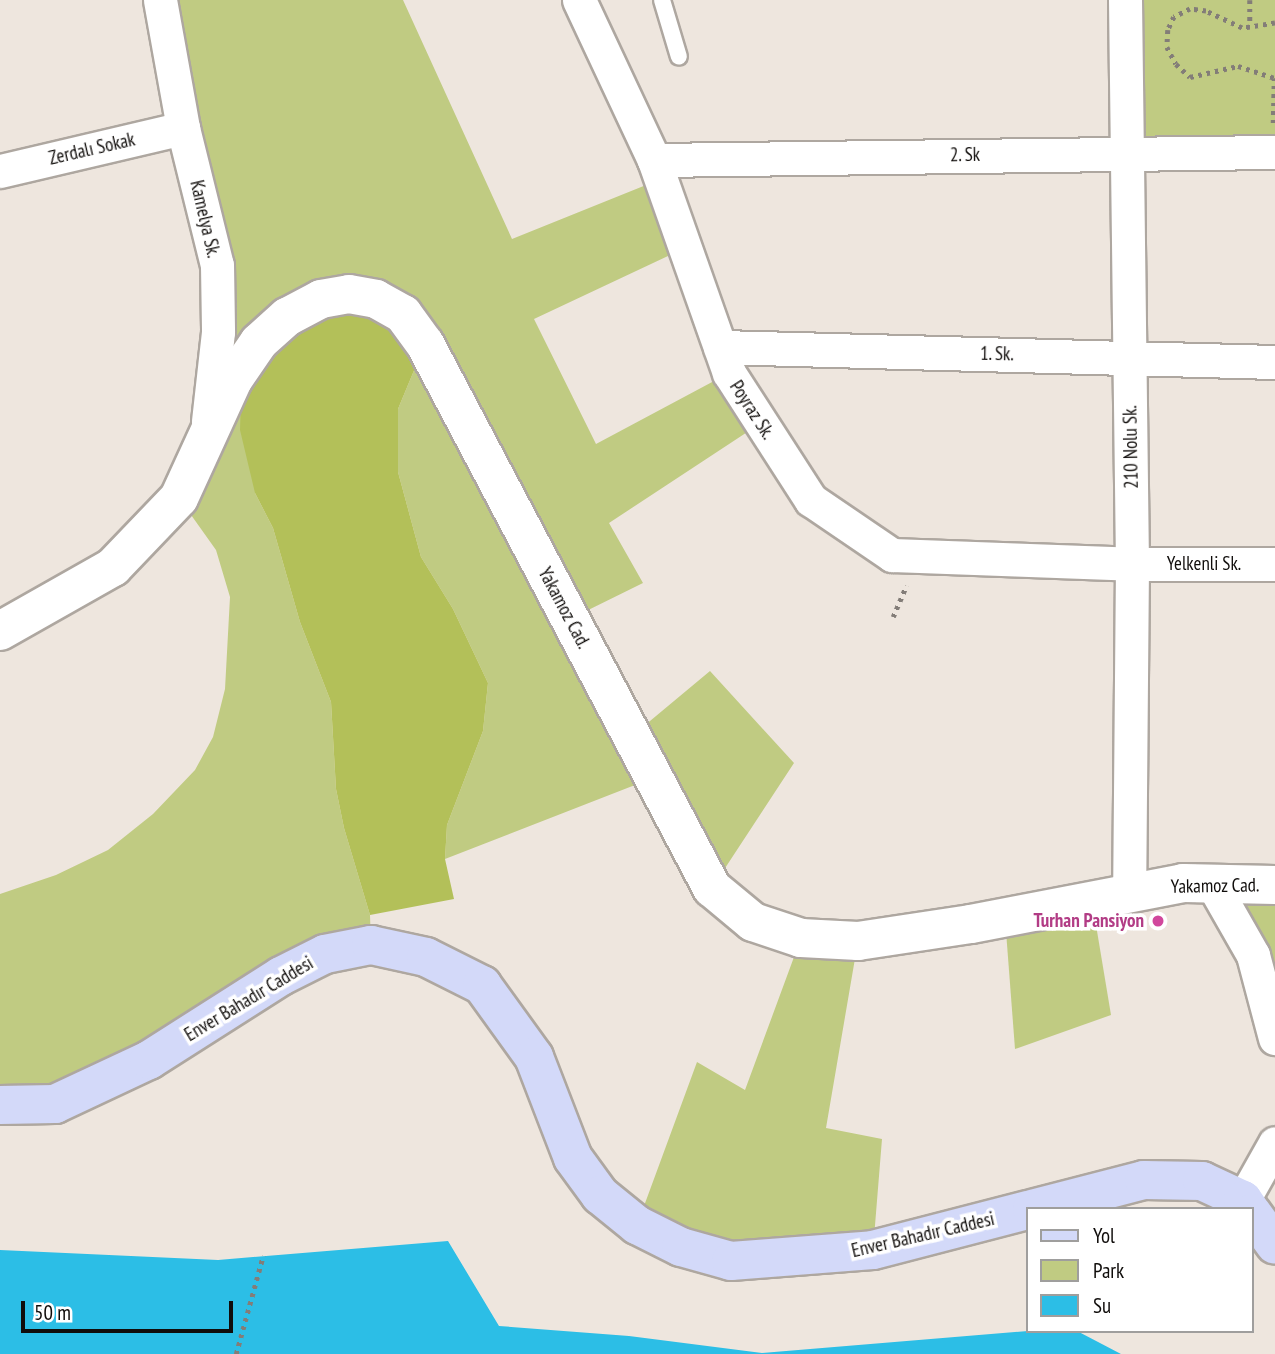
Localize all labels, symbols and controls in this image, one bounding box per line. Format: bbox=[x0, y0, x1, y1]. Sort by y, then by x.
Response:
street label: Zerdalı Sokak bbox=[47, 128, 137, 170]
street label: 2. Sk bbox=[949, 143, 981, 167]
street label: Kamelya Sk. bbox=[185, 178, 225, 260]
street label: 1. Sk. bbox=[979, 342, 1015, 366]
street label: Poyraz Sk. bbox=[725, 376, 779, 444]
street label: 210 Nolu Sk. bbox=[1119, 405, 1143, 489]
street label: Yelkenli Sk. bbox=[1167, 553, 1241, 575]
street label: Yakamoz Cad. bbox=[533, 563, 595, 653]
street label: Yakamoz Cad. bbox=[1170, 874, 1260, 898]
place label: Turhan Pansiyon bbox=[1033, 910, 1144, 932]
marker: Turhan Pansiyon bbox=[1150, 913, 1166, 929]
street label: Enver Bahadır Caddesi bbox=[181, 952, 317, 1046]
street label: Enver Bahadır Caddesi bbox=[849, 1207, 997, 1263]
legend bbox=[1026, 1207, 1254, 1333]
text: Yol bbox=[1093, 1222, 1115, 1249]
text: Park bbox=[1093, 1257, 1124, 1284]
scale bar bbox=[24, 1288, 236, 1332]
text: Su bbox=[1093, 1292, 1111, 1319]
text: 50 m bbox=[34, 1299, 71, 1326]

